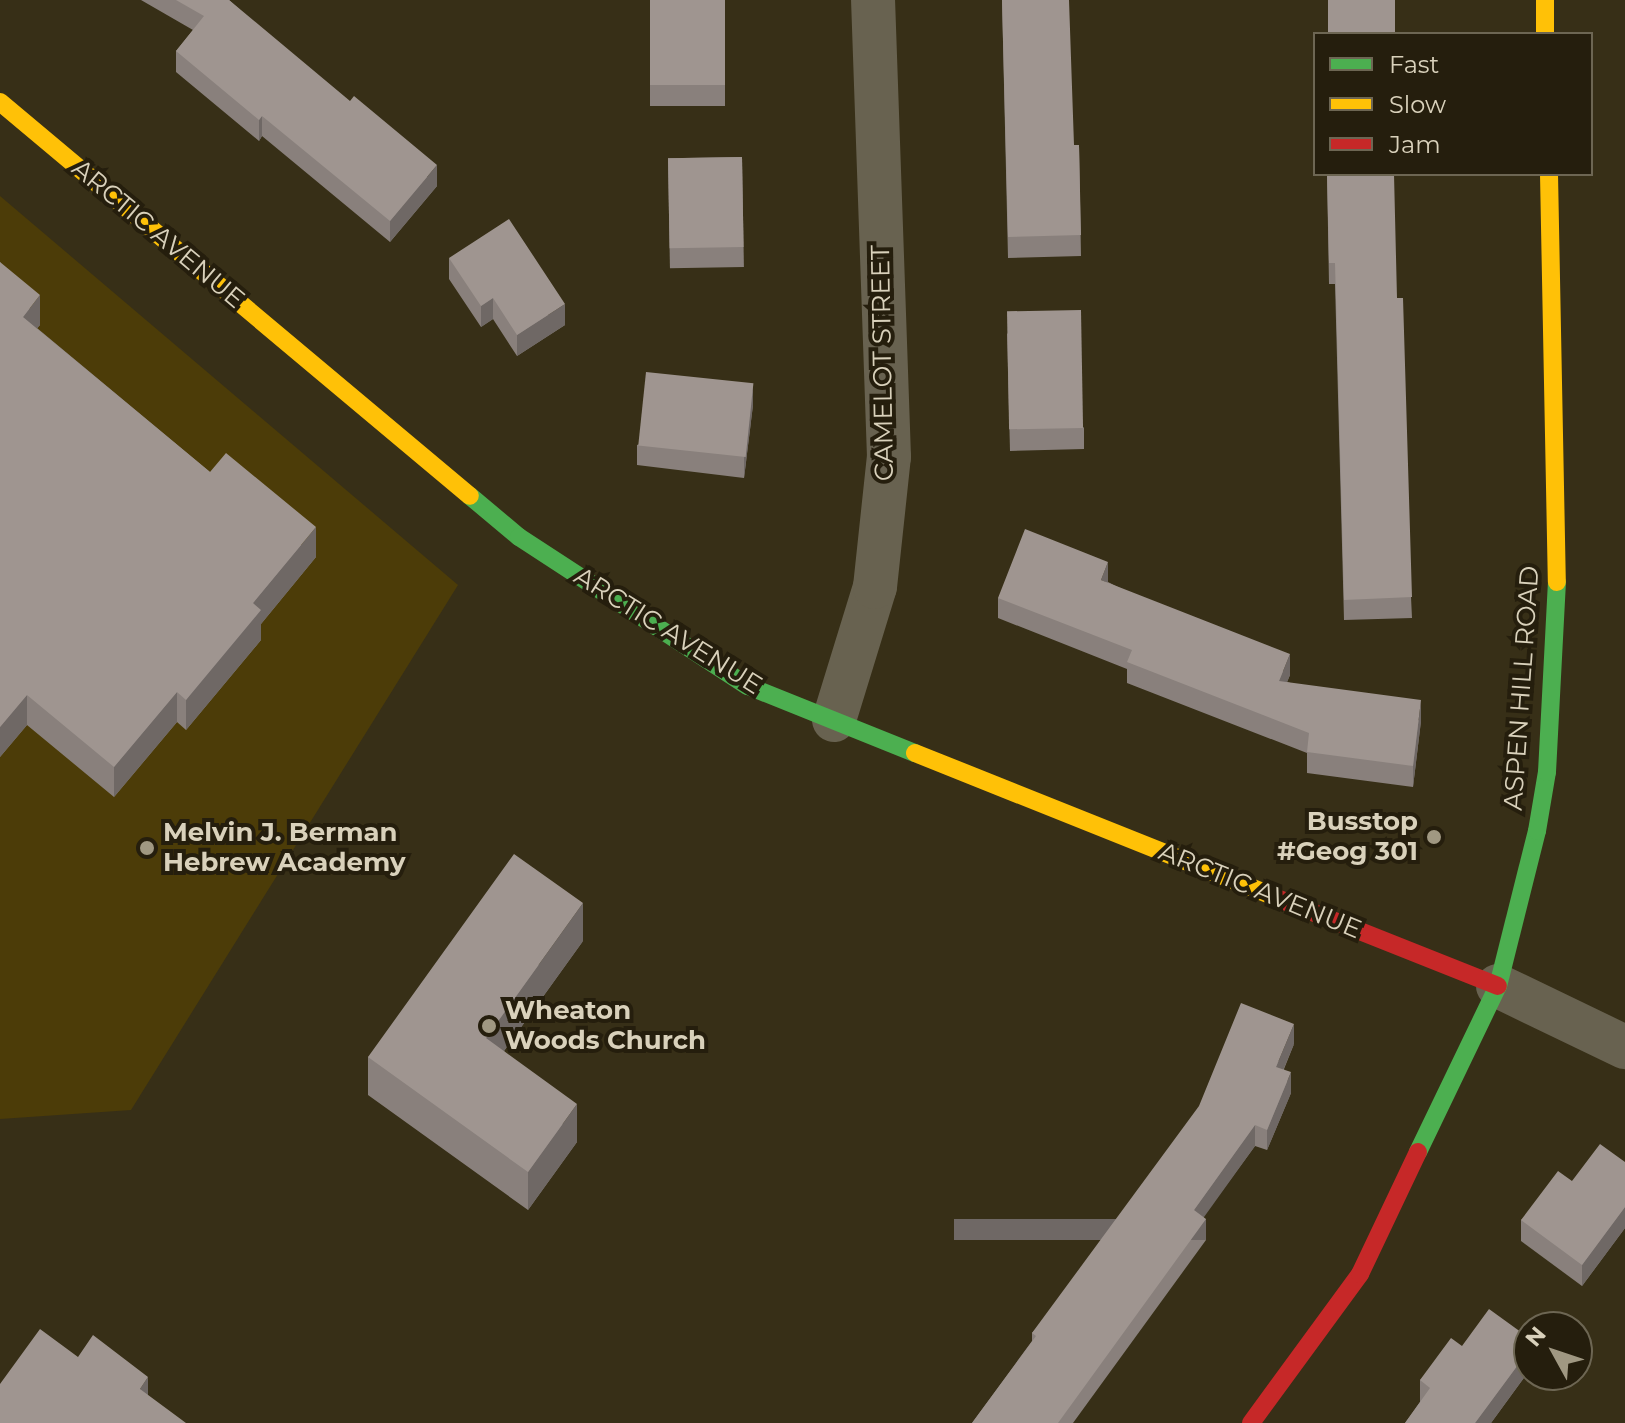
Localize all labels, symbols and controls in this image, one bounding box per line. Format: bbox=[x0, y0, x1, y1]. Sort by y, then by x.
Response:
legend bbox=[1313, 32, 1593, 176]
text: Fast bbox=[1389, 50, 1439, 79]
text: Slow bbox=[1389, 90, 1446, 119]
text: Jam bbox=[1389, 130, 1441, 159]
street label: ARCTIC AVENUE bbox=[65, 153, 251, 315]
street label: CAMELOT STREET bbox=[865, 245, 901, 481]
street label: ARCTIC AVENUE bbox=[568, 561, 768, 701]
street label: ASPEN HILL ROAD bbox=[1498, 565, 1546, 811]
place label: Busstop #Geog 301 bbox=[1277, 806, 1418, 868]
place label: Melvin J. Berman Hebrew Academy bbox=[163, 817, 405, 878]
marker: Busstop #Geog 301 bbox=[1425, 828, 1443, 846]
street label: ARCTIC AVENUE bbox=[1154, 836, 1366, 946]
marker: Melvin J. Berman Hebrew Academy bbox=[138, 839, 156, 857]
place label: Wheaton Woods Church bbox=[505, 995, 706, 1056]
marker: Wheaton Woods Church bbox=[480, 1017, 498, 1035]
north arrow bbox=[1513, 1311, 1593, 1391]
text: N bbox=[1520, 1321, 1552, 1352]

